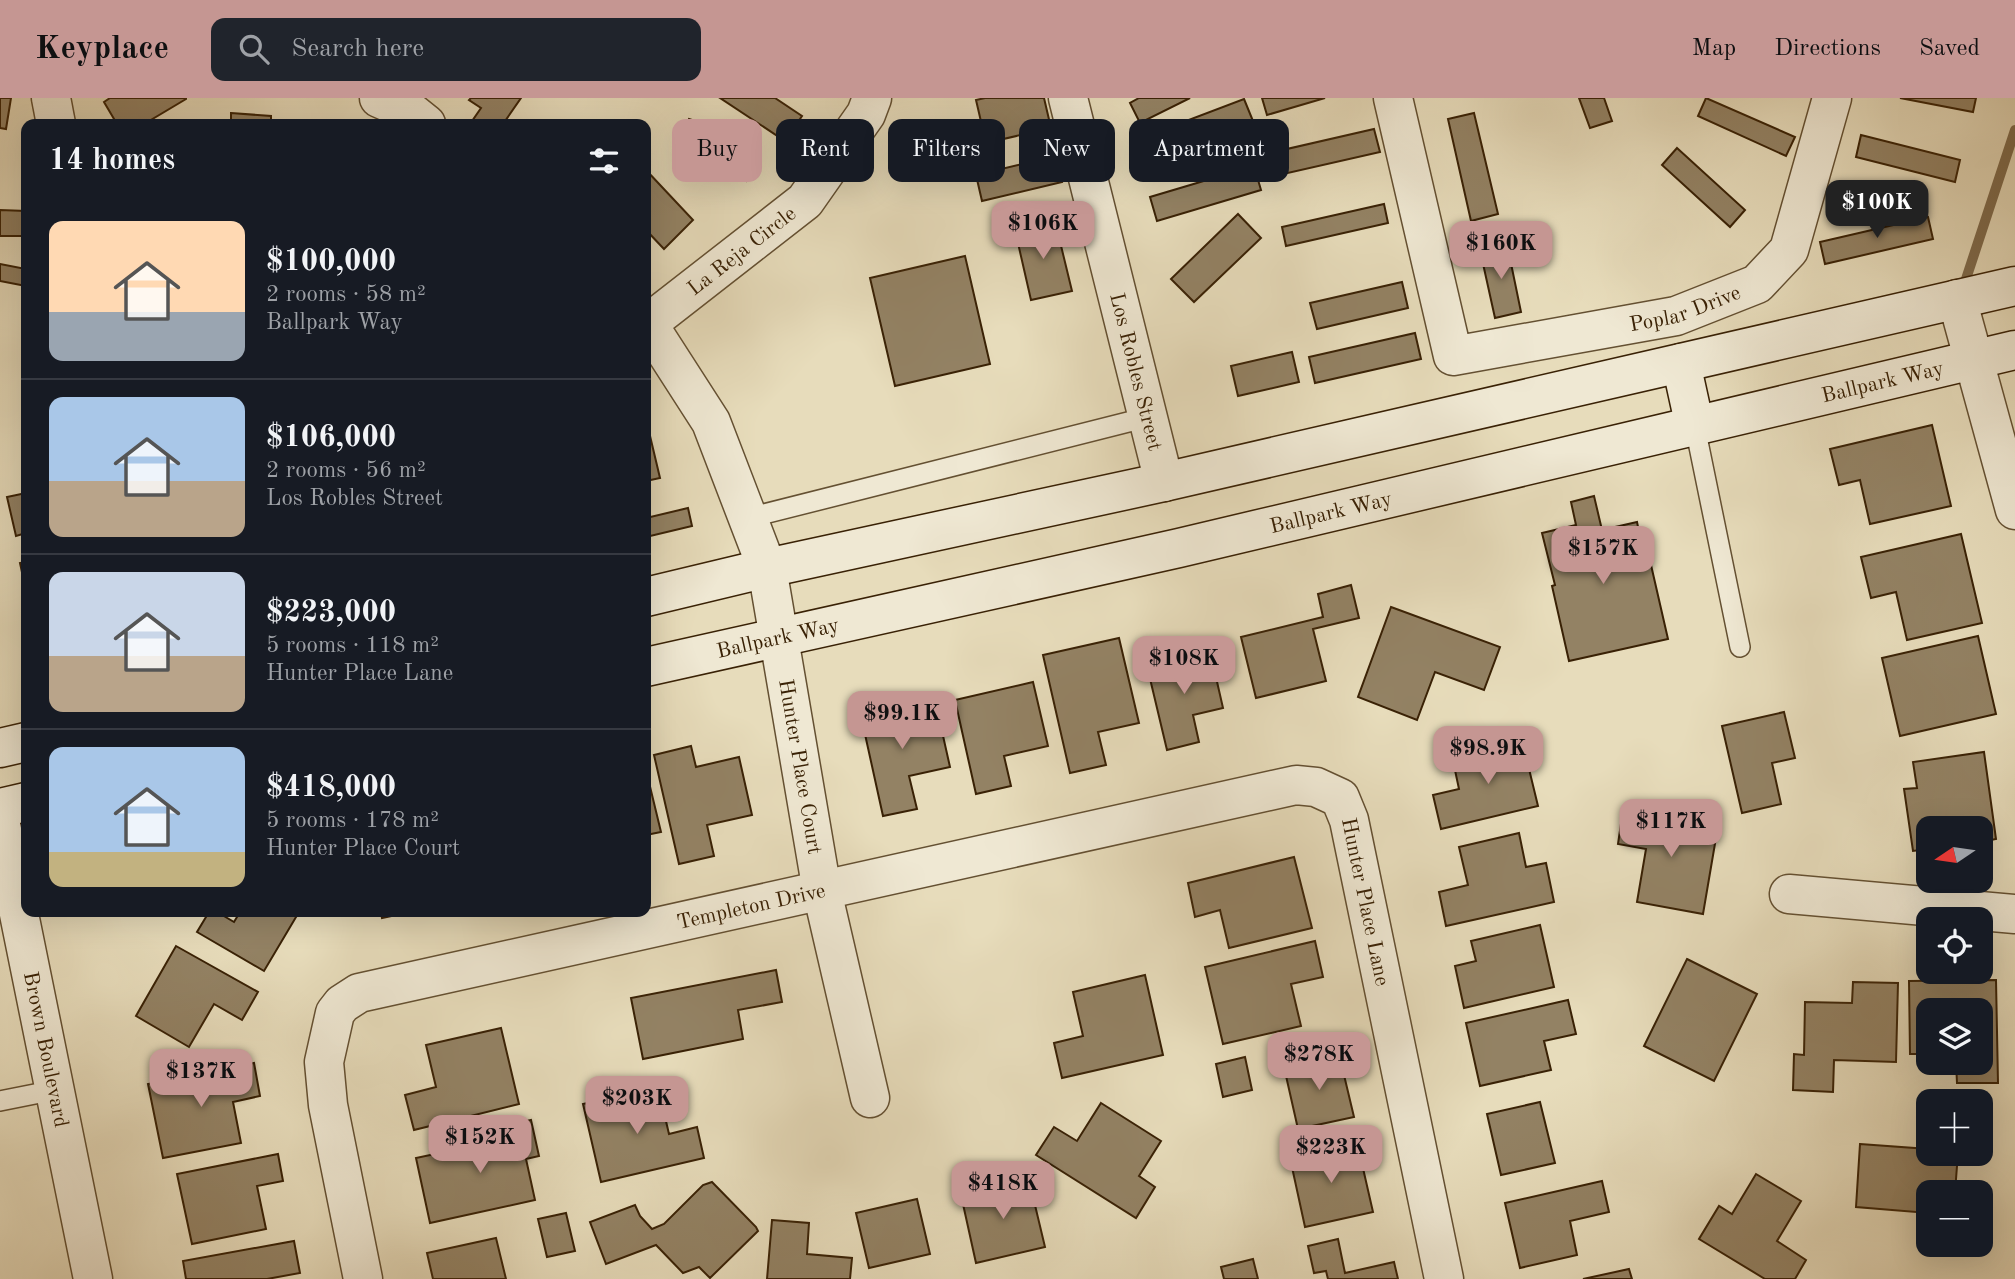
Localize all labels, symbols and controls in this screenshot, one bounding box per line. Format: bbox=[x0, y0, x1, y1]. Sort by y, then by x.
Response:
search box bbox=[211, 18, 701, 81]
icon: search bbox=[235, 30, 273, 68]
text: Keyplace bbox=[35, 33, 169, 66]
text: Search here bbox=[291, 36, 424, 62]
text: Map bbox=[1692, 37, 1736, 61]
text: Directions bbox=[1774, 37, 1881, 61]
text: Saved bbox=[1919, 37, 1980, 61]
chip: Buy bbox=[672, 119, 762, 182]
chip: Rent bbox=[776, 119, 874, 182]
chip: Filters bbox=[888, 119, 1005, 182]
chip: New bbox=[1019, 119, 1115, 182]
chip: Apartment bbox=[1129, 119, 1289, 182]
icon: filters bbox=[585, 142, 623, 180]
text: 14 homes bbox=[49, 146, 175, 176]
pin: $100K bbox=[1828, 180, 1926, 240]
text: $100K bbox=[1841, 191, 1913, 214]
pin: $106K bbox=[994, 202, 1092, 261]
street label: La Reja Circle bbox=[684, 203, 800, 300]
text: $106K bbox=[1007, 212, 1079, 235]
pin: $160K bbox=[1452, 222, 1550, 281]
text: $160K bbox=[1465, 232, 1537, 255]
text: $100,000 bbox=[266, 247, 396, 277]
icon: home bbox=[105, 249, 189, 333]
text: 2 rooms · 58 m² bbox=[266, 283, 426, 306]
street label: Poplar Drive bbox=[1628, 283, 1744, 336]
street label: Los Robles Street bbox=[1105, 291, 1165, 453]
text: Ballpark Way bbox=[266, 311, 403, 334]
street label: Ballpark Way bbox=[1820, 358, 1946, 407]
text: $106,000 bbox=[266, 423, 396, 453]
icon: home bbox=[105, 425, 189, 509]
text: 2 rooms · 56 m² bbox=[266, 459, 426, 482]
text: Los Robles Street bbox=[266, 487, 443, 510]
street label: Ballpark Way bbox=[1268, 489, 1394, 538]
pin: $157K bbox=[1554, 526, 1652, 586]
text: $157K bbox=[1567, 537, 1639, 560]
text: $223,000 bbox=[266, 598, 396, 628]
icon: home bbox=[105, 600, 189, 684]
street label: Ballpark Way bbox=[715, 615, 841, 663]
text: 5 rooms · 118 m² bbox=[266, 634, 439, 657]
pin: $108K bbox=[1135, 636, 1233, 696]
text: $108K bbox=[1148, 647, 1220, 670]
text: Hunter Place Lane bbox=[266, 662, 453, 685]
street label: Hunter Place Court bbox=[774, 678, 825, 856]
pin: $99.1K bbox=[845, 692, 959, 751]
text: $99.1K bbox=[863, 702, 941, 725]
pin: $98.9K bbox=[1431, 726, 1545, 786]
text: $98.9K bbox=[1449, 737, 1527, 760]
text: $418,000 bbox=[266, 773, 396, 803]
icon: home bbox=[105, 775, 189, 859]
pin: $117K bbox=[1622, 800, 1720, 859]
text: 5 rooms · 178 m² bbox=[266, 809, 439, 832]
text: $117K bbox=[1635, 810, 1707, 833]
street label: Hunter Place Lane bbox=[1337, 816, 1392, 988]
north arrow bbox=[1916, 816, 1993, 892]
map controls bbox=[1916, 816, 1993, 1257]
text: Hunter Place Court bbox=[266, 837, 460, 860]
street label: Templeton Drive bbox=[675, 881, 828, 934]
button: locate bbox=[1916, 907, 1993, 984]
street label: Brown Boulevard bbox=[19, 970, 71, 1130]
button: layers bbox=[1916, 998, 1993, 1075]
pin: $278K bbox=[1270, 1032, 1368, 1092]
text: $278K bbox=[1283, 1043, 1355, 1066]
pin: $137K bbox=[152, 1049, 250, 1109]
text: $137K bbox=[165, 1060, 237, 1083]
pin: $203K bbox=[588, 1076, 686, 1136]
text: $203K bbox=[601, 1087, 673, 1110]
button: + bbox=[1916, 1089, 1993, 1166]
pin: $152K bbox=[431, 1116, 529, 1175]
text: $152K bbox=[444, 1126, 516, 1149]
pin: $223K bbox=[1282, 1126, 1380, 1185]
text: $223K bbox=[1295, 1136, 1367, 1159]
pin: $418K bbox=[954, 1162, 1052, 1221]
text: $418K bbox=[967, 1172, 1039, 1195]
button: − bbox=[1916, 1180, 1993, 1257]

